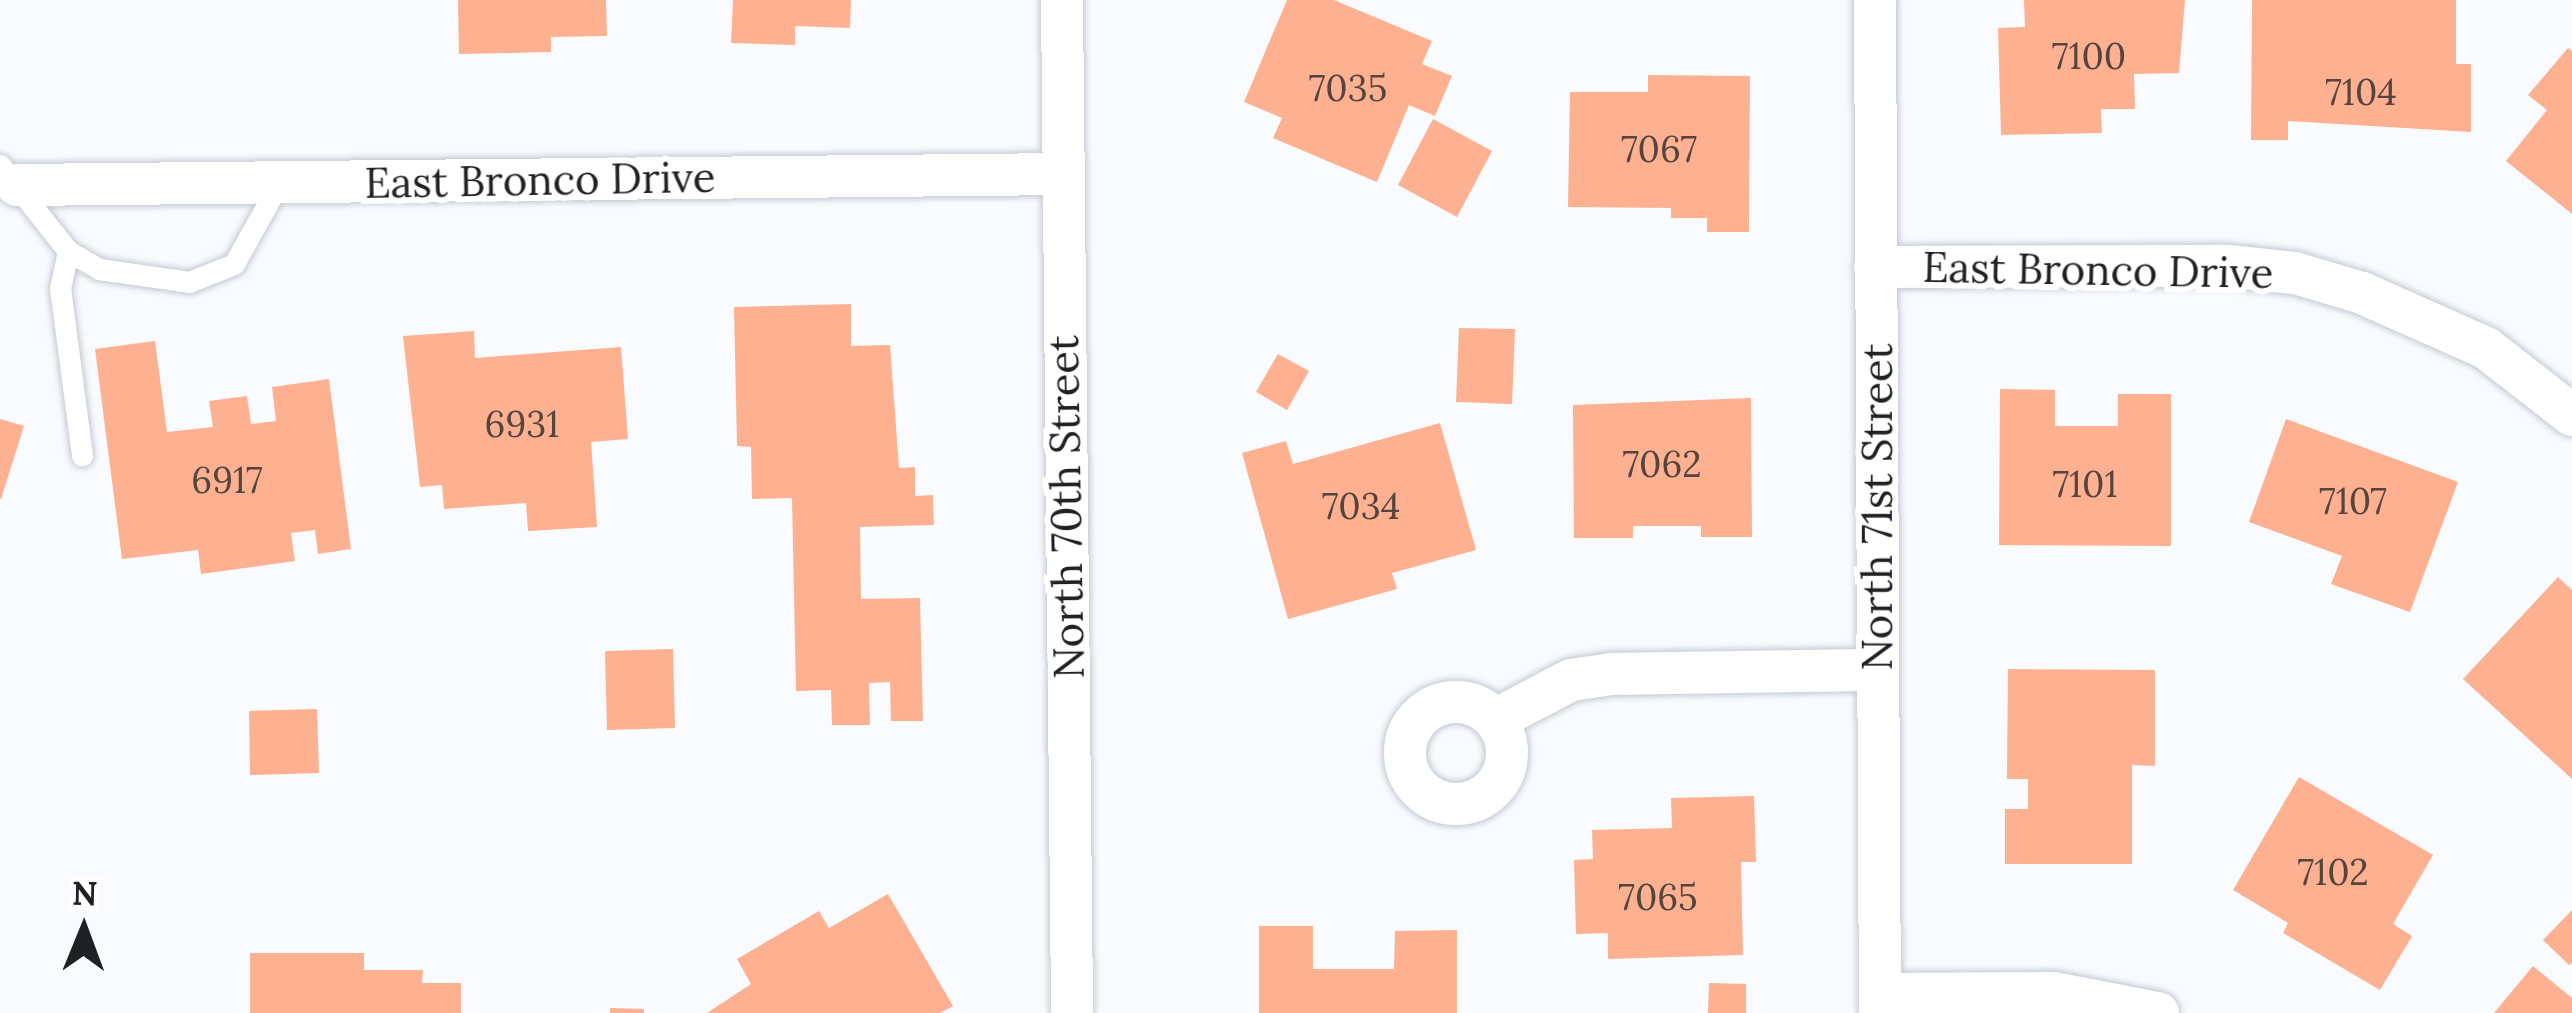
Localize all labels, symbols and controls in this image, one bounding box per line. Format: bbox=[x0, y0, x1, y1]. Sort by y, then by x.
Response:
house number: 7100 bbox=[2052, 35, 2126, 79]
house number: 7035 bbox=[1309, 67, 1387, 111]
house number: 7104 bbox=[2325, 71, 2397, 115]
house number: 7067 bbox=[1621, 128, 1697, 172]
street label: East Bronco Drive bbox=[364, 152, 716, 208]
street label: East Bronco Drive bbox=[1922, 242, 2274, 298]
street label: North 70th Street bbox=[1038, 335, 1094, 679]
street label: North 71st Street bbox=[1852, 343, 1902, 671]
house number: 6931 bbox=[485, 403, 559, 447]
house number: 7062 bbox=[1622, 443, 1702, 487]
house number: 6917 bbox=[191, 459, 263, 503]
house number: 7101 bbox=[2052, 463, 2118, 507]
house number: 7107 bbox=[2319, 480, 2387, 524]
house number: 7034 bbox=[1322, 485, 1400, 529]
house number: 7102 bbox=[2297, 851, 2369, 895]
north arrow bbox=[24, 869, 144, 989]
text: N bbox=[71, 872, 98, 914]
house number: 7065 bbox=[1618, 876, 1698, 920]

